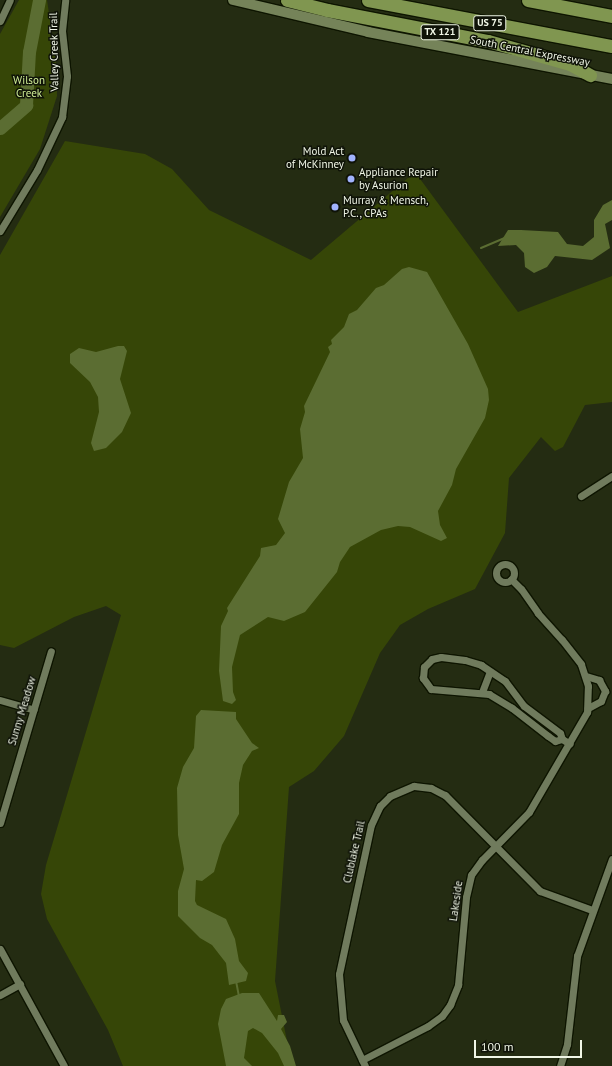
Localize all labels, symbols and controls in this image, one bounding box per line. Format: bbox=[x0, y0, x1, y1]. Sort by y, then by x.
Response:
street label: Valley Creek Trail bbox=[47, 12, 61, 92]
road number: US 75 bbox=[473, 15, 507, 31]
road number: TX 121 bbox=[420, 24, 460, 40]
street label: South Central Expressway bbox=[469, 33, 591, 69]
park label: Wilson Creek bbox=[13, 74, 45, 100]
place label: Mold Act of McKinney bbox=[286, 145, 344, 171]
marker: Mold Act of McKinney bbox=[347, 153, 357, 163]
place label: Appliance Repair by Asurion bbox=[359, 166, 438, 192]
marker: Appliance Repair by Asurion bbox=[346, 174, 356, 184]
place label: Murray & Mensch, P.C., CPAs bbox=[343, 194, 429, 220]
marker: Murray & Mensch, P.C., CPAs bbox=[330, 202, 340, 212]
street label: Sunny Meadow bbox=[5, 675, 39, 747]
street label: Clublake Trail bbox=[340, 819, 368, 885]
street label: Lakeside bbox=[447, 880, 465, 922]
scale bar bbox=[476, 1032, 584, 1058]
text: 100 m bbox=[481, 1039, 514, 1054]

